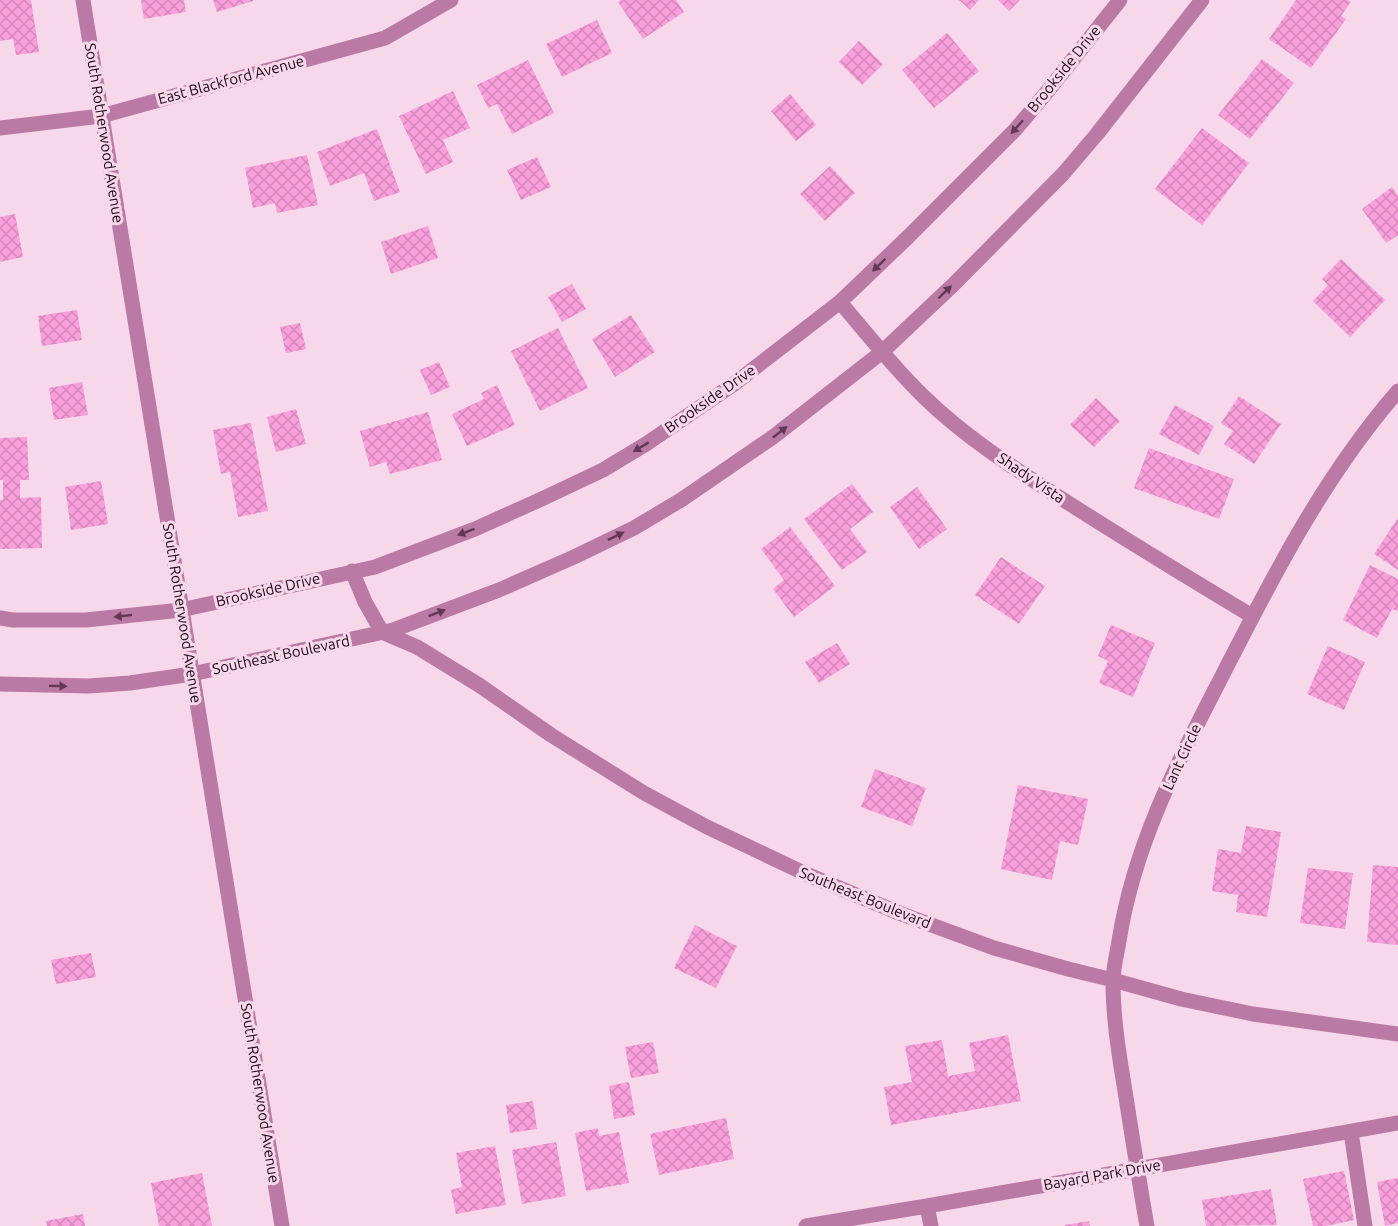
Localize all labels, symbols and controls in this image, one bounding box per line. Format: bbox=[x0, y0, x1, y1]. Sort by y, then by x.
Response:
street label: Brookside Drive bbox=[1024, 22, 1104, 115]
street label: South Rotherwood Avenue bbox=[82, 42, 127, 224]
street label: East Blackford Avenue bbox=[156, 52, 306, 107]
one-way arrow bbox=[1011, 119, 1024, 134]
one-way arrow bbox=[872, 257, 886, 271]
one-way arrow bbox=[938, 286, 952, 300]
street label: Brookside Drive bbox=[661, 361, 758, 436]
one-way arrow bbox=[773, 426, 788, 438]
one-way arrow bbox=[633, 442, 649, 453]
street label: Shady Vista bbox=[994, 449, 1068, 506]
street label: South Rotherwood Avenue bbox=[160, 522, 205, 704]
one-way arrow bbox=[457, 528, 475, 537]
one-way arrow bbox=[608, 532, 625, 541]
street label: Brookside Drive bbox=[214, 569, 322, 610]
one-way arrow bbox=[428, 608, 446, 618]
one-way arrow bbox=[113, 611, 132, 621]
street label: Southeast Boulevard bbox=[211, 632, 351, 677]
one-way arrow bbox=[49, 681, 68, 691]
street label: Lant Circle bbox=[1159, 721, 1204, 793]
street label: Southeast Boulevard bbox=[797, 863, 933, 932]
street label: South Rotherwood Avenue bbox=[238, 1002, 283, 1184]
street label: Bayard Park Drive bbox=[1042, 1156, 1162, 1193]

